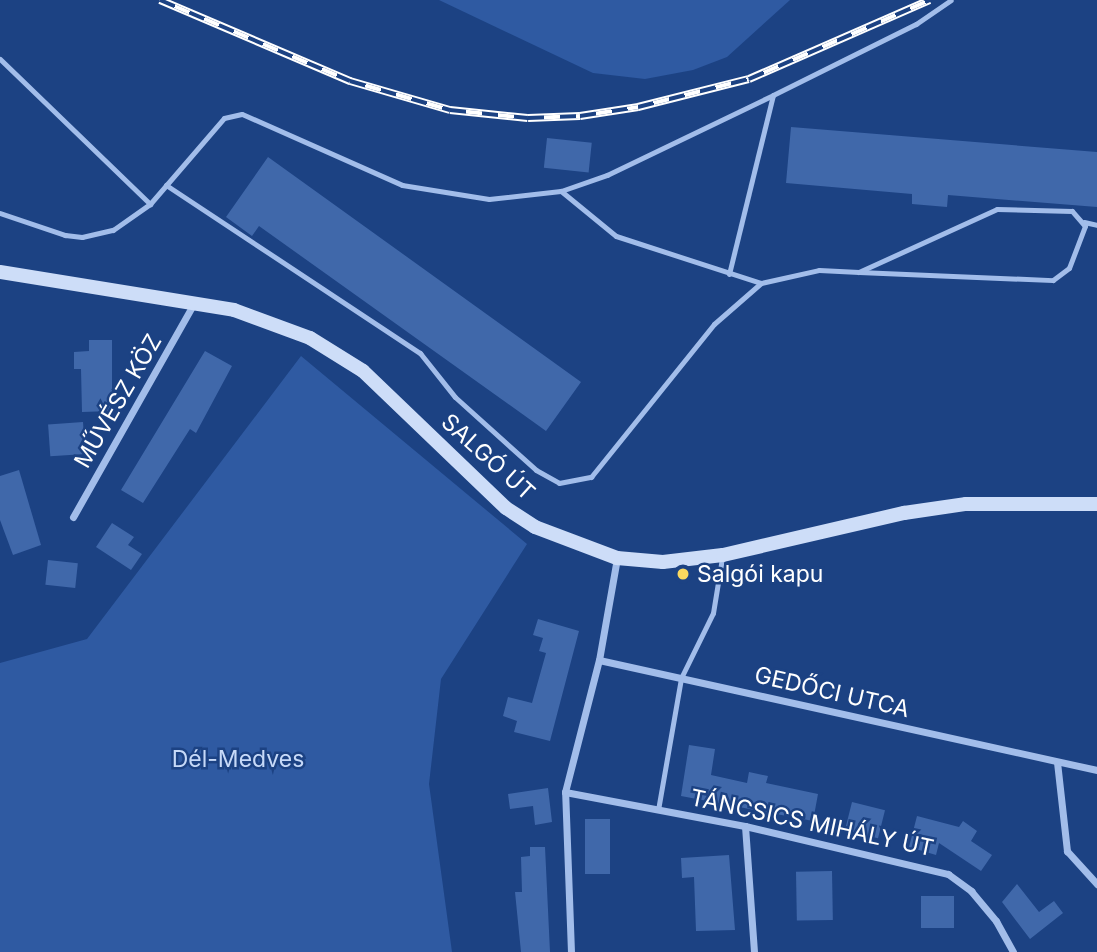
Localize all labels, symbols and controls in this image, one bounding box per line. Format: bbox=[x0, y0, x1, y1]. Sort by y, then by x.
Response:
street label: MŰVÉSZ KÖZ bbox=[69, 329, 167, 473]
street label: SALGÓ ÚT bbox=[436, 408, 540, 506]
place label: Salgói kapu bbox=[697, 560, 823, 588]
marker: Salgói kapu bbox=[675, 566, 691, 582]
street label: GEDŐCI UTCA bbox=[752, 661, 912, 723]
park label: Dél-Medves bbox=[172, 745, 304, 773]
street label: TÁNCSICS MIHÁLY ÚT bbox=[688, 784, 936, 862]

